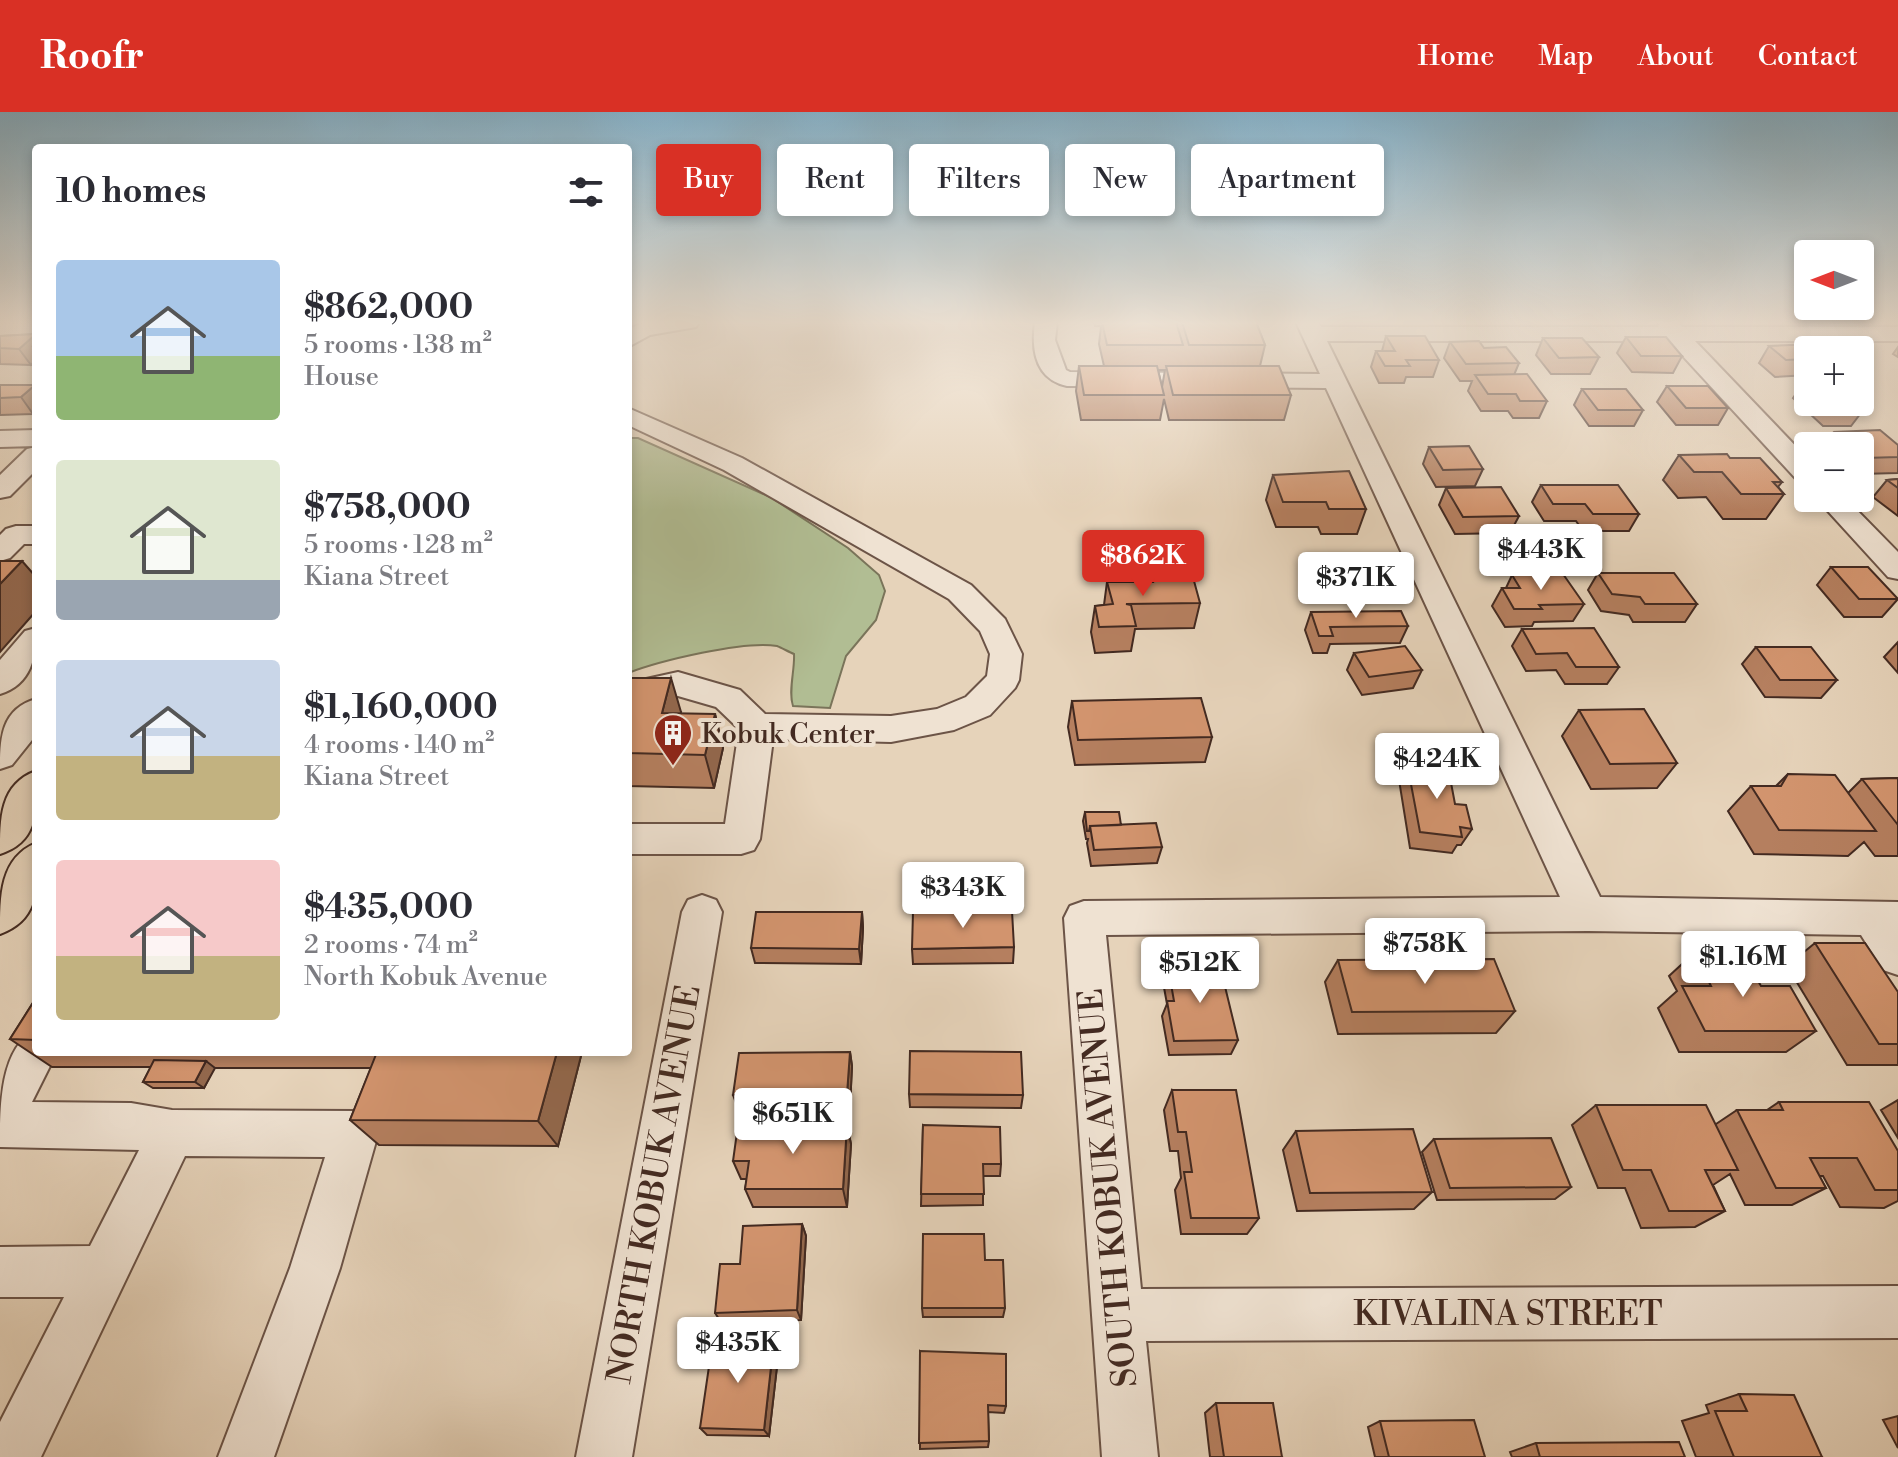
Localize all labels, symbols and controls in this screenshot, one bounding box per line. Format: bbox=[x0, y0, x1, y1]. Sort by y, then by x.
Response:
text: Roofr bbox=[40, 33, 144, 80]
text: Home bbox=[1418, 39, 1494, 74]
text: Map bbox=[1538, 39, 1593, 74]
text: About bbox=[1637, 39, 1714, 74]
text: Contact bbox=[1758, 39, 1858, 74]
chip: Buy bbox=[656, 144, 761, 216]
chip: Rent bbox=[777, 144, 893, 216]
chip: Filters bbox=[909, 144, 1049, 216]
chip: New bbox=[1065, 144, 1175, 216]
chip: Apartment bbox=[1191, 144, 1384, 216]
icon: filters bbox=[564, 170, 608, 214]
text: 10 homes bbox=[56, 171, 206, 213]
north arrow bbox=[1794, 240, 1874, 320]
map controls bbox=[1794, 240, 1874, 512]
text: $862,000 bbox=[304, 287, 473, 329]
icon: home bbox=[120, 292, 216, 388]
text: 5 rooms · 138 m² bbox=[304, 329, 492, 361]
button: + bbox=[1794, 336, 1874, 416]
text: House bbox=[304, 361, 379, 393]
button: − bbox=[1794, 432, 1874, 512]
text: $758,000 bbox=[304, 487, 471, 529]
icon: home bbox=[120, 492, 216, 588]
pin: $443K bbox=[1485, 524, 1597, 592]
text: 5 rooms · 128 m² bbox=[304, 529, 493, 561]
pin: $862K bbox=[1087, 530, 1199, 598]
text: $443K bbox=[1497, 534, 1585, 566]
text: $862K bbox=[1100, 540, 1186, 572]
pin: $371K bbox=[1300, 552, 1412, 620]
text: Kiana Street bbox=[304, 561, 449, 593]
text: $371K bbox=[1316, 562, 1396, 594]
text: $1,160,000 bbox=[304, 687, 498, 729]
icon: home bbox=[120, 692, 216, 788]
building icon: Kobuk Center bbox=[652, 712, 694, 767]
place label: Kobuk Center bbox=[701, 717, 875, 752]
text: 4 rooms · 140 m² bbox=[304, 729, 494, 761]
pin: $424K bbox=[1381, 733, 1493, 801]
text: $424K bbox=[1393, 743, 1481, 775]
text: Kiana Street bbox=[304, 761, 449, 793]
pin: $343K bbox=[907, 862, 1019, 930]
text: $343K bbox=[920, 872, 1006, 904]
text: $435,000 bbox=[304, 887, 473, 929]
icon: home bbox=[120, 892, 216, 988]
pin: $758K bbox=[1369, 918, 1481, 986]
text: $758K bbox=[1383, 928, 1467, 960]
text: 2 rooms · 74 m² bbox=[304, 929, 478, 961]
pin: $1.16M bbox=[1678, 931, 1808, 999]
pin: $512K bbox=[1144, 937, 1256, 1005]
text: $1.16M bbox=[1699, 941, 1787, 973]
text: $512K bbox=[1159, 947, 1241, 979]
text: North Kobuk Avenue bbox=[304, 961, 548, 993]
street label: NORTH KOBUK AVENUE bbox=[599, 982, 711, 1387]
street label: SOUTH KOBUK AVENUE bbox=[1071, 987, 1147, 1389]
pin: $651K bbox=[737, 1088, 849, 1156]
text: $651K bbox=[752, 1098, 834, 1130]
street label: KIVALINA STREET bbox=[1353, 1294, 1663, 1336]
pin: $435K bbox=[682, 1317, 794, 1385]
text: $435K bbox=[695, 1327, 781, 1359]

